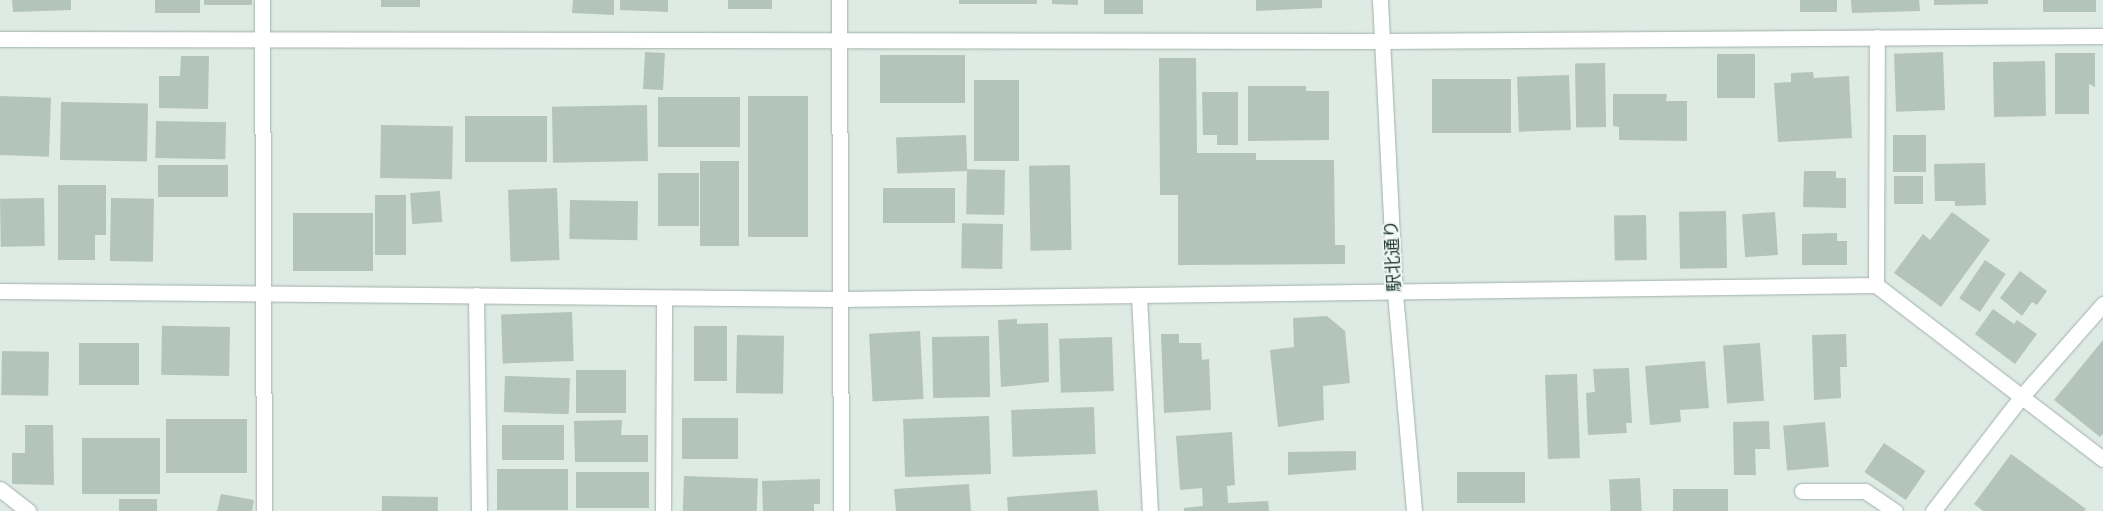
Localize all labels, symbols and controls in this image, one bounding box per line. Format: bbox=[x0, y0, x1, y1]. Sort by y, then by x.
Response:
street label: 駅北通り bbox=[1380, 219, 1406, 293]

